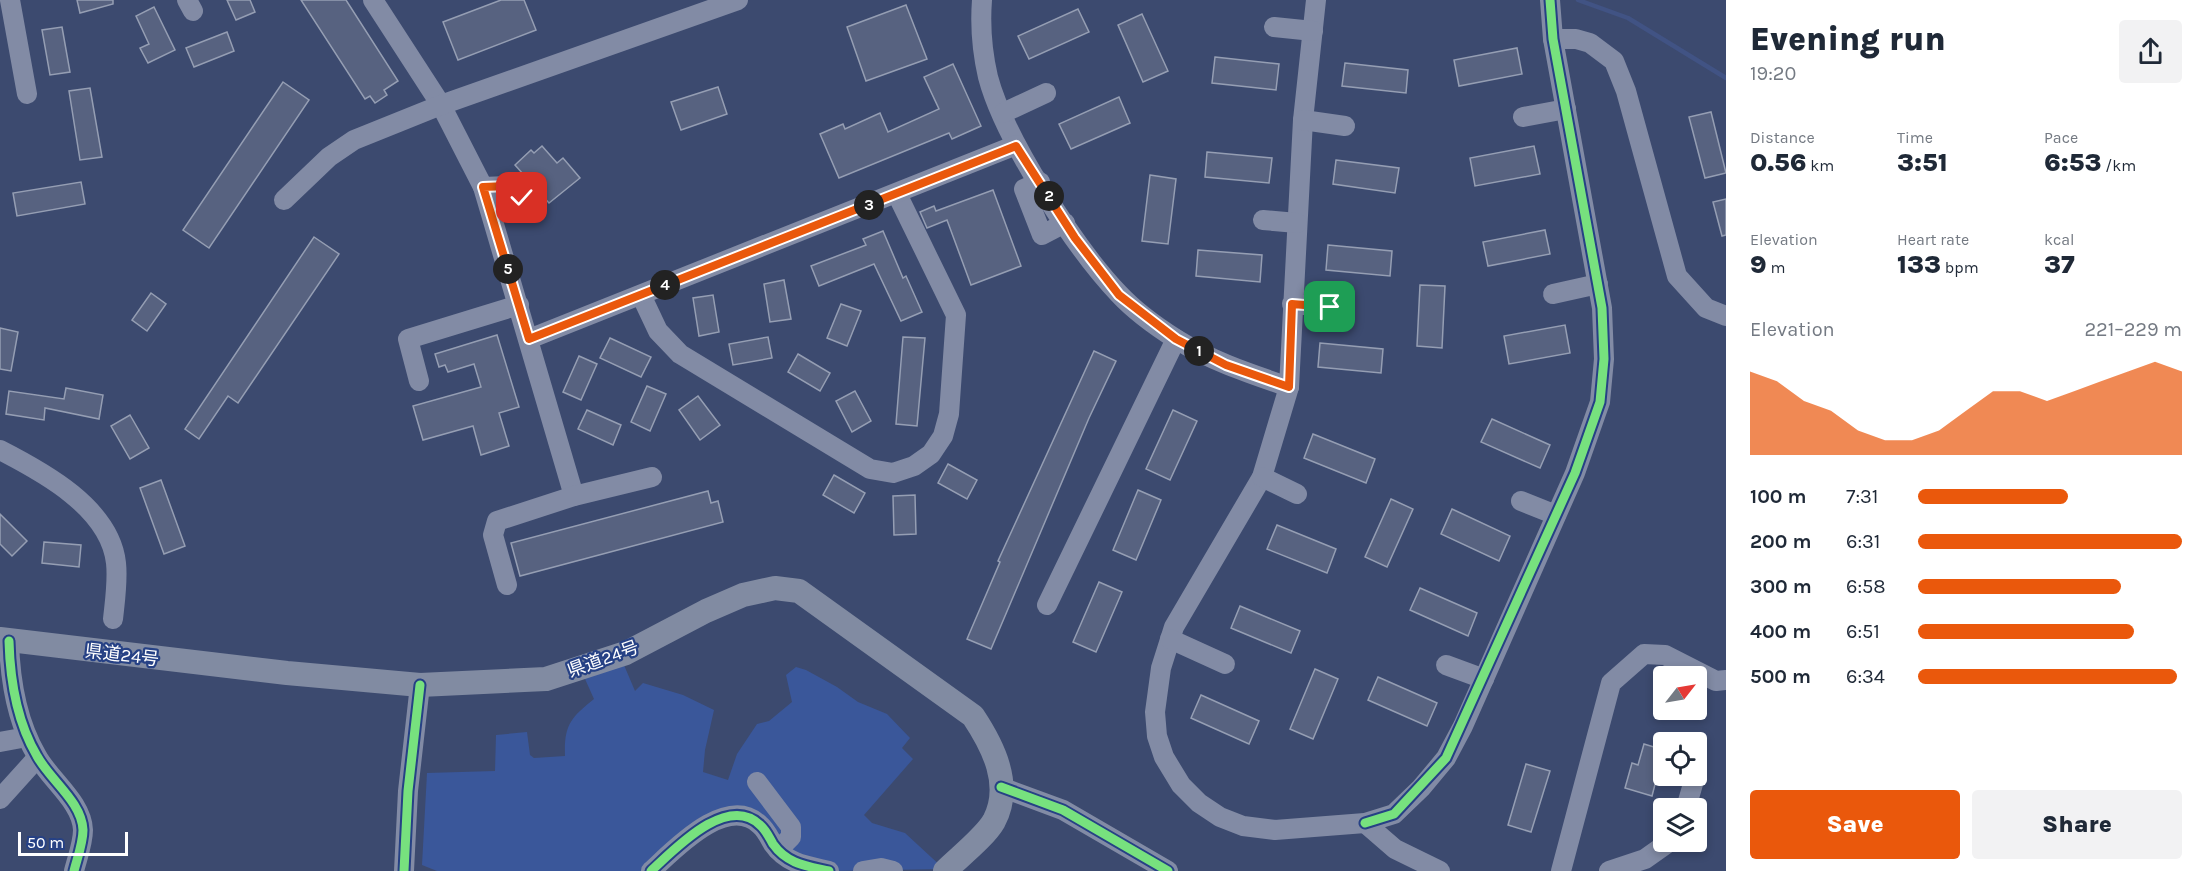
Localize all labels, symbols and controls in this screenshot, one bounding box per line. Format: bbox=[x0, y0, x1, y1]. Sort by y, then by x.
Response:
text: Evening run bbox=[1750, 20, 1946, 58]
button: share bbox=[2119, 20, 2182, 83]
text: 19:20 bbox=[1750, 62, 1796, 85]
text: Distance bbox=[1750, 128, 1815, 147]
text: Time bbox=[1897, 128, 1933, 147]
text: Pace bbox=[2044, 128, 2078, 147]
text: 0.56 bbox=[1750, 147, 1806, 178]
text: 3:51 bbox=[1897, 147, 1948, 178]
text: 6:53 bbox=[2044, 147, 2101, 178]
text: km bbox=[1806, 156, 1834, 175]
text: /km bbox=[2101, 156, 2136, 175]
pin bbox=[496, 172, 547, 223]
icon: check bbox=[505, 181, 538, 214]
pin: 2 bbox=[1034, 181, 1064, 211]
text: 2 bbox=[1044, 186, 1054, 205]
pin: 3 bbox=[854, 190, 884, 220]
text: 3 bbox=[864, 195, 874, 214]
text: Elevation bbox=[1750, 230, 1818, 249]
text: Heart rate bbox=[1897, 230, 1969, 249]
text: kcal bbox=[2044, 230, 2075, 249]
text: 9 bbox=[1750, 249, 1767, 280]
text: 133 bbox=[1897, 249, 1941, 280]
text: 37 bbox=[2044, 249, 2075, 280]
pin: 5 bbox=[493, 254, 523, 284]
text: m bbox=[1767, 258, 1785, 277]
text: bpm bbox=[1941, 258, 1979, 277]
text: 5 bbox=[503, 259, 513, 278]
pin: 4 bbox=[650, 270, 680, 300]
text: 4 bbox=[660, 275, 670, 294]
pin bbox=[1304, 281, 1355, 332]
icon: arrive bbox=[1313, 290, 1346, 323]
text: Elevation bbox=[1750, 318, 1835, 341]
text: 221–229 m bbox=[2085, 318, 2182, 341]
pin: 1 bbox=[1184, 336, 1214, 366]
text: 1 bbox=[1196, 341, 1202, 360]
text: 100 m bbox=[1750, 485, 1806, 508]
text: 7:31 bbox=[1846, 485, 1878, 508]
text: 200 m bbox=[1750, 530, 1811, 553]
text: 6:31 bbox=[1846, 530, 1880, 553]
text: 300 m bbox=[1750, 575, 1812, 598]
text: 6:58 bbox=[1846, 575, 1886, 598]
text: 400 m bbox=[1750, 620, 1811, 643]
text: 6:51 bbox=[1846, 620, 1880, 643]
street label: 県道24号 bbox=[564, 636, 642, 682]
street label: 県道24号 bbox=[84, 640, 160, 670]
text: 500 m bbox=[1750, 665, 1811, 688]
text: 6:34 bbox=[1846, 665, 1885, 688]
north arrow bbox=[1653, 666, 1707, 720]
map controls bbox=[1653, 666, 1707, 852]
button: locate bbox=[1653, 732, 1707, 786]
button: Save bbox=[1750, 790, 1960, 859]
button: Share bbox=[1972, 790, 2182, 859]
button: layers bbox=[1653, 798, 1707, 852]
scale bar bbox=[18, 829, 128, 856]
text: 50 m bbox=[27, 833, 64, 852]

